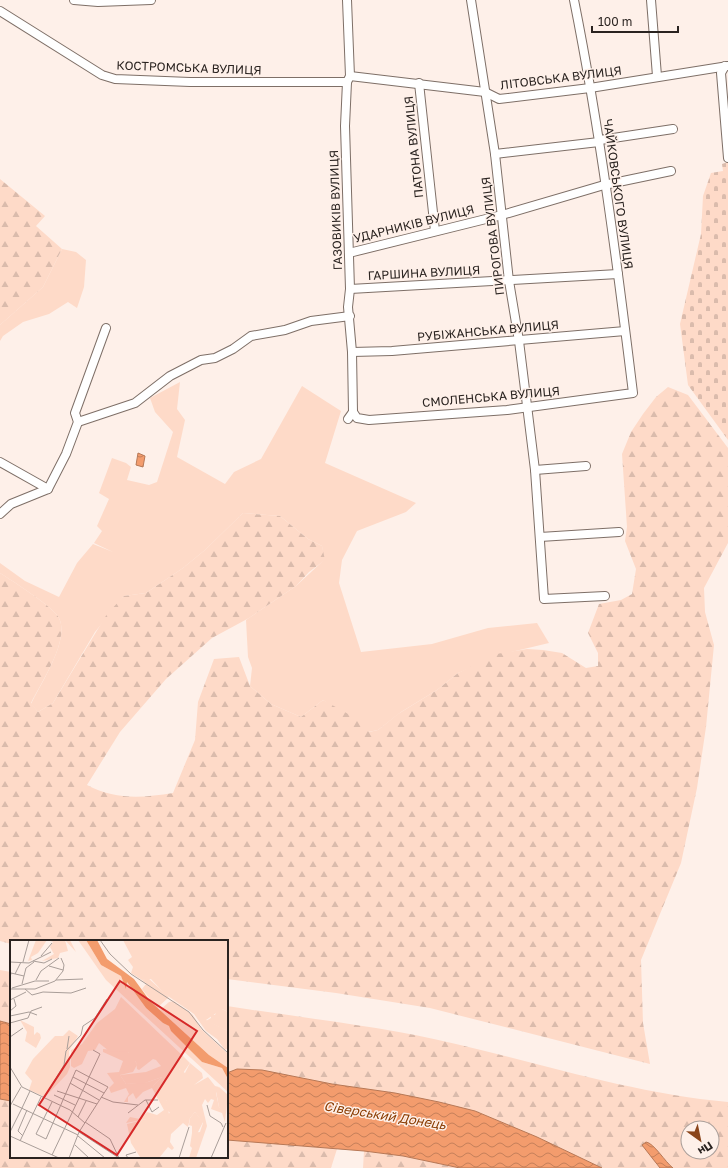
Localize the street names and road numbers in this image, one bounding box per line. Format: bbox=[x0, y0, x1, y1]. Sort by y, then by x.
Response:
street label: КОСТРОМСЬКА ВУЛИЦЯ bbox=[116, 57, 262, 78]
street label: ЛІТОВСЬКА ВУЛИЦЯ bbox=[499, 63, 622, 92]
street label: ПАТОНА ВУЛИЦЯ bbox=[401, 95, 426, 199]
street label: ЧАЙКОВСЬКОГО ВУЛИЦЯ bbox=[601, 118, 636, 270]
street label: ГАЗОВИКІВ ВУЛИЦЯ bbox=[326, 150, 345, 270]
street label: ПИРОГОВА ВУЛИЦЯ bbox=[478, 176, 507, 296]
street label: УДАРНИКІВ ВУЛИЦЯ bbox=[352, 201, 476, 246]
street label: ГАРШИНА ВУЛИЦЯ bbox=[367, 262, 481, 283]
street label: РУБІЖАНСЬКА ВУЛИЦЯ bbox=[416, 317, 559, 344]
street label: СМОЛЕНСЬКА ВУЛИЦЯ bbox=[421, 383, 560, 410]

